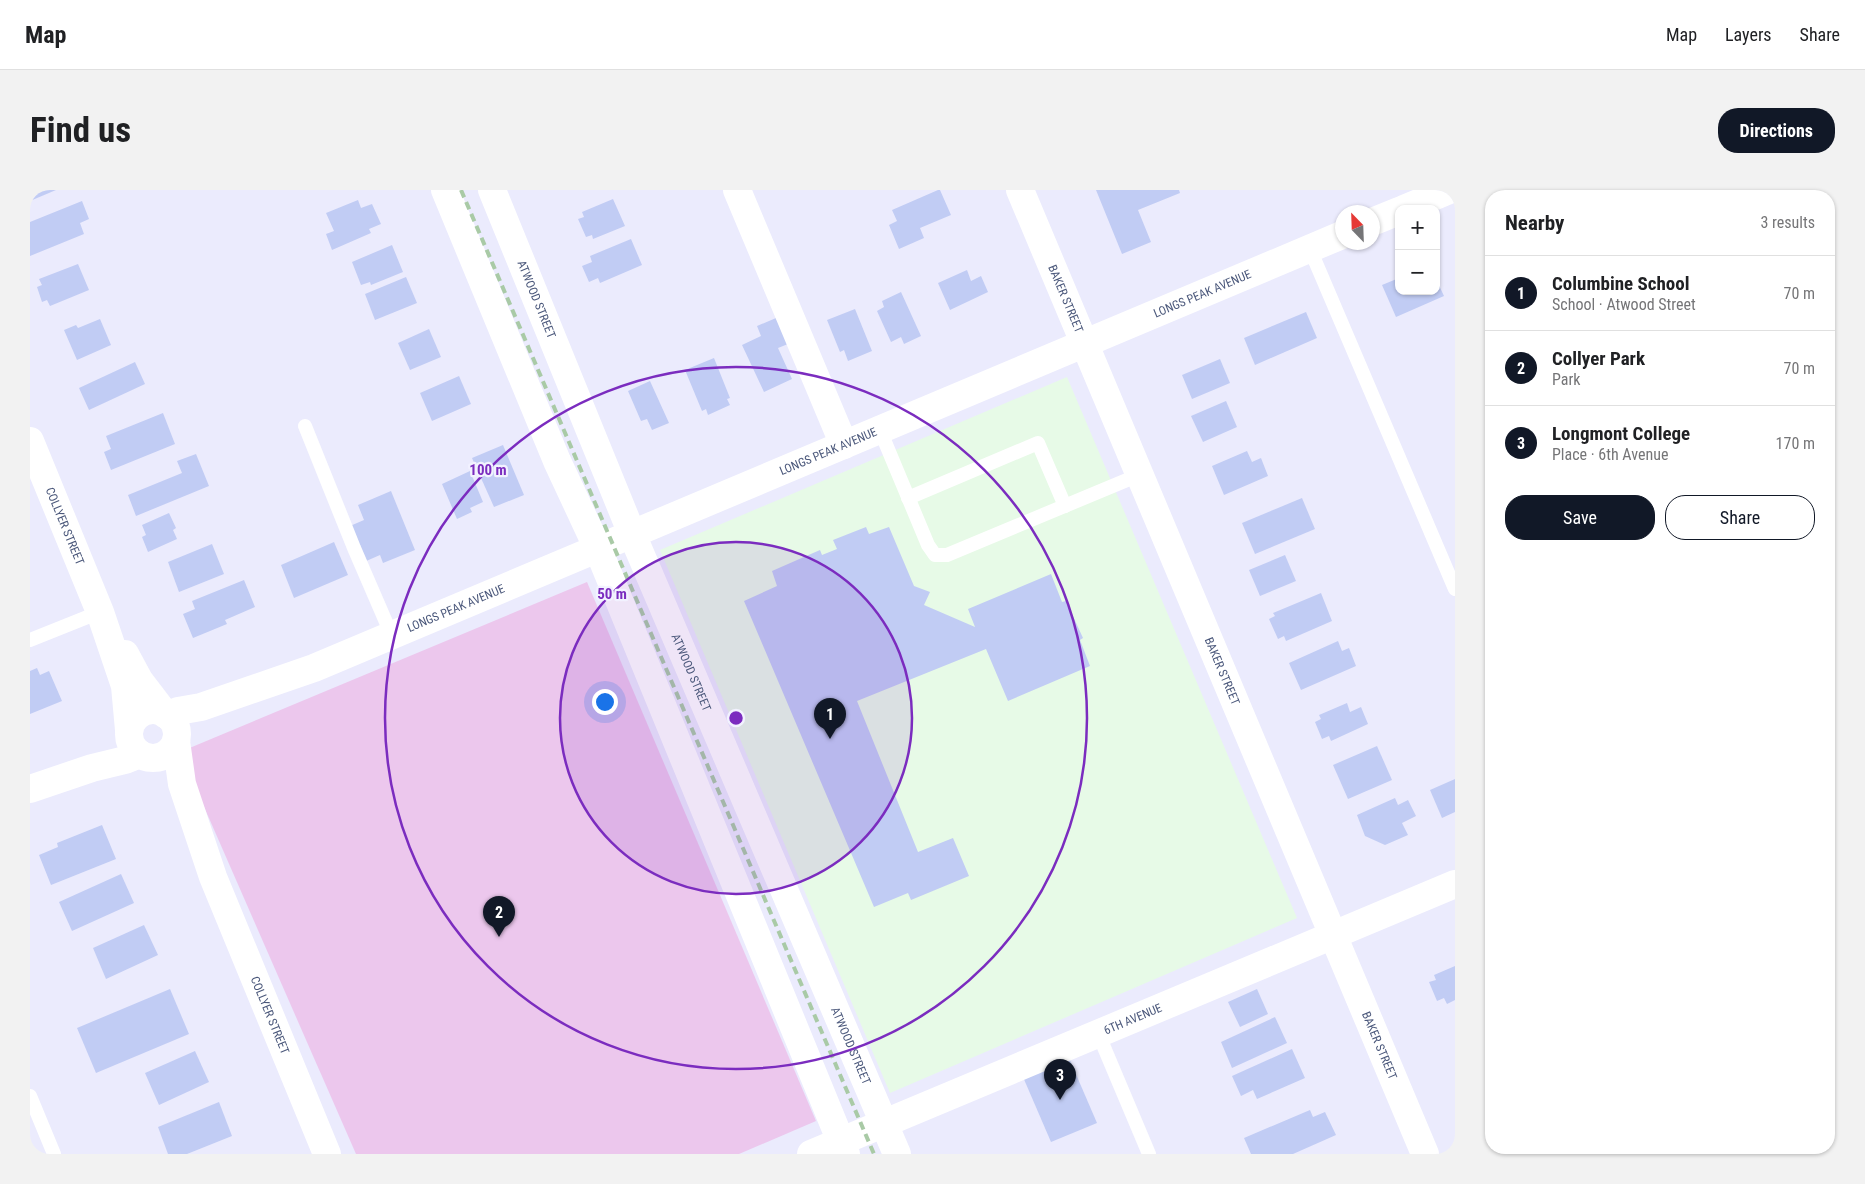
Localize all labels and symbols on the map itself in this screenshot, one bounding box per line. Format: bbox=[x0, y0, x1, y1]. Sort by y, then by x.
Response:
north arrow bbox=[1335, 205, 1380, 250]
street label: ATWOOD STREET bbox=[514, 258, 559, 340]
street label: BAKER STREET bbox=[1045, 263, 1086, 335]
street label: LONGS PEAK AVENUE bbox=[1152, 267, 1253, 321]
street label: LONGS PEAK AVENUE bbox=[777, 425, 879, 478]
text: 100 m bbox=[469, 461, 507, 479]
street label: COLLYER STREET bbox=[43, 485, 87, 567]
street label: LONGS PEAK AVENUE bbox=[405, 582, 507, 635]
text: 50 m bbox=[597, 585, 627, 603]
street label: ATWOOD STREET bbox=[668, 632, 714, 713]
street label: BAKER STREET bbox=[1202, 635, 1243, 707]
your location bbox=[592, 689, 618, 715]
pin: 1 bbox=[814, 698, 846, 739]
centre of rings bbox=[727, 709, 745, 727]
pin: 2 bbox=[483, 896, 515, 937]
street label: COLLYER STREET bbox=[248, 974, 292, 1056]
street label: 6TH AVENUE bbox=[1102, 1001, 1164, 1037]
street label: ATWOOD STREET bbox=[828, 1005, 873, 1087]
street label: BAKER STREET bbox=[1359, 1010, 1400, 1082]
pin: 3 bbox=[1044, 1059, 1076, 1100]

